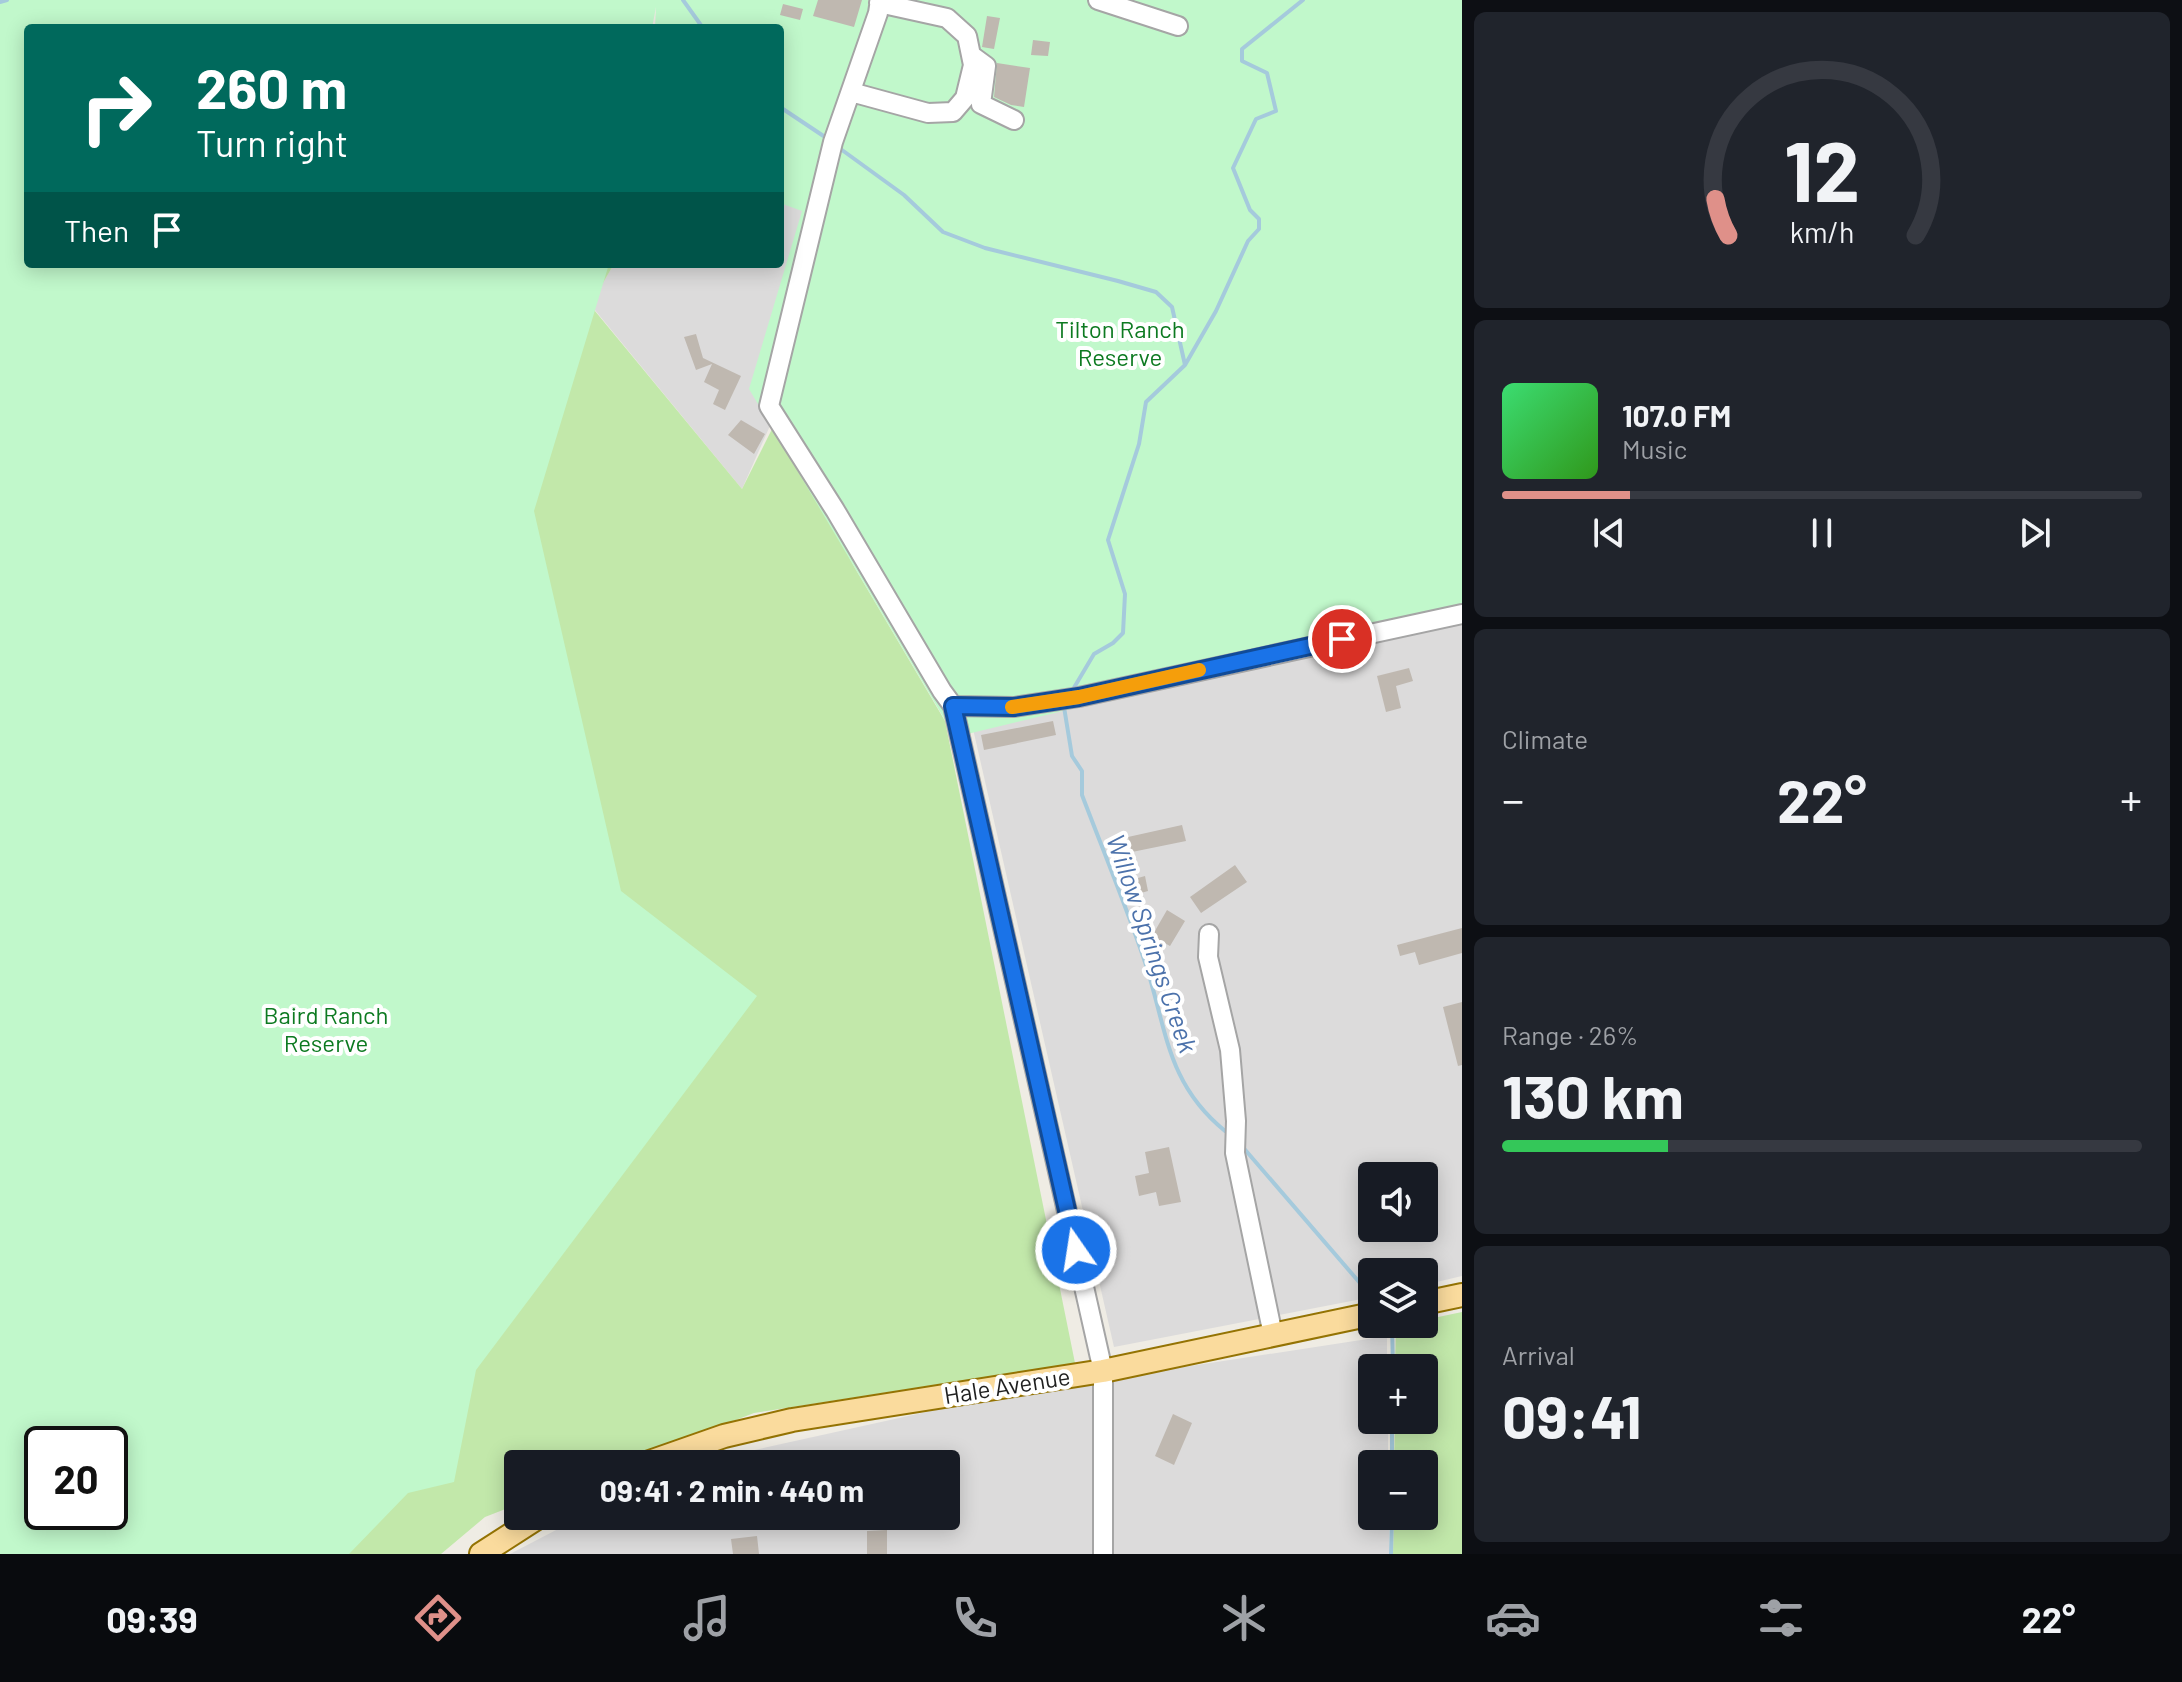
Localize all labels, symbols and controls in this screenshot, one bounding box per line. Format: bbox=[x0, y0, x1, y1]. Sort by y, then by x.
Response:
text: 260 m bbox=[196, 53, 347, 120]
icon: right bbox=[64, 56, 168, 160]
text: 12 bbox=[1784, 119, 1860, 219]
text: Turn right bbox=[196, 121, 348, 164]
icon: arrive bbox=[145, 208, 189, 252]
text: Then bbox=[64, 212, 129, 248]
text: km/h bbox=[1790, 214, 1854, 249]
park label: Tilton Ranch Reserve bbox=[1055, 314, 1185, 371]
text: 107.0 FM bbox=[1622, 397, 1731, 433]
text: Music bbox=[1622, 433, 1687, 464]
icon: previous bbox=[1587, 511, 1631, 555]
icon: pause bbox=[1800, 511, 1844, 555]
icon: next bbox=[2013, 511, 2057, 555]
pin bbox=[1308, 605, 1376, 673]
icon: arrive bbox=[1320, 617, 1364, 661]
text: Climate bbox=[1502, 723, 1588, 754]
text: 22° bbox=[1777, 763, 1867, 835]
text: − bbox=[1502, 772, 1524, 825]
text: + bbox=[2120, 772, 2142, 825]
water label: Willow Springs Creek bbox=[1101, 830, 1205, 1057]
park label: Baird Ranch Reserve bbox=[264, 1000, 388, 1057]
text: Range · 26% bbox=[1502, 1019, 1638, 1050]
text: 130 km bbox=[1502, 1059, 1684, 1131]
map controls bbox=[1358, 1162, 1438, 1530]
button: sound bbox=[1358, 1162, 1438, 1242]
position arrow bbox=[1034, 1208, 1118, 1292]
button: layers bbox=[1358, 1258, 1438, 1338]
text: Arrival bbox=[1502, 1339, 1575, 1370]
button: + bbox=[1358, 1354, 1438, 1434]
street label: Hale Avenue bbox=[942, 1361, 1072, 1409]
text: 09:41 bbox=[1502, 1379, 1642, 1451]
speed limit sign: 20 bbox=[24, 1426, 128, 1530]
button: − bbox=[1358, 1450, 1438, 1530]
text: 09:41 · 2 min · 440 m bbox=[600, 1472, 864, 1508]
icon: directions bbox=[410, 1590, 466, 1646]
icon: music bbox=[679, 1590, 735, 1646]
icon: phone bbox=[947, 1590, 1003, 1646]
icon: climate bbox=[1216, 1590, 1272, 1646]
icon: car bbox=[1485, 1590, 1541, 1646]
icon: filters bbox=[1753, 1590, 1809, 1646]
text: 09:39 bbox=[106, 1597, 198, 1640]
text: 22° bbox=[2022, 1597, 2076, 1640]

